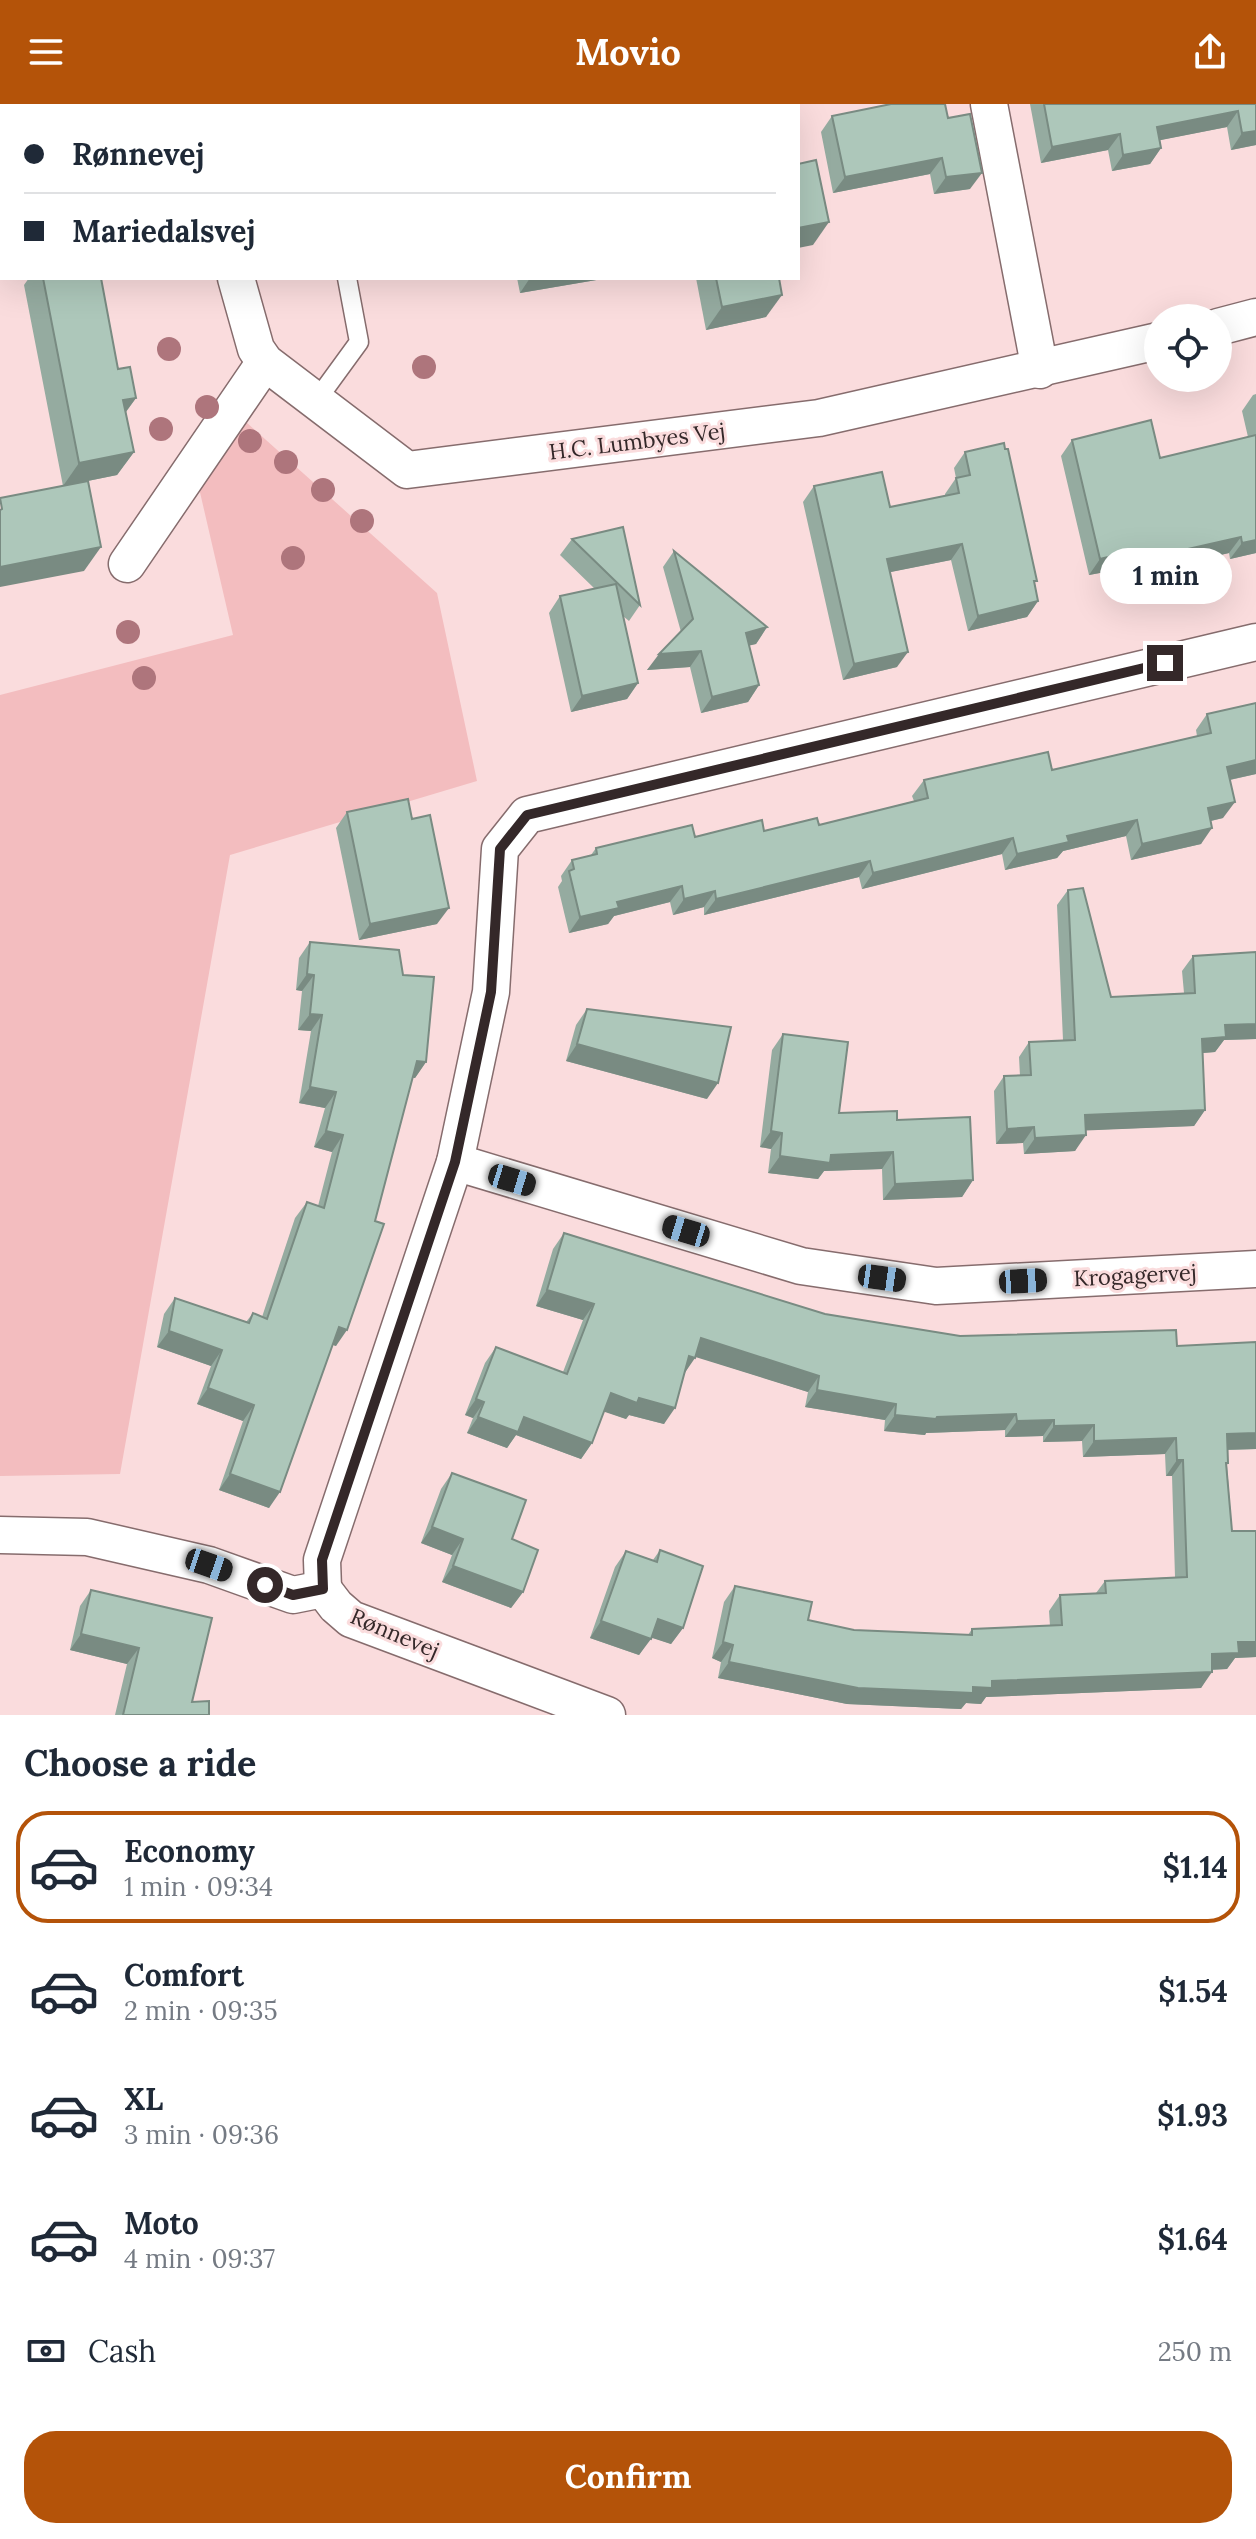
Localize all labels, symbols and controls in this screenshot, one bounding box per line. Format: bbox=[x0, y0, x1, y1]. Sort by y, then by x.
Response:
text: Movio bbox=[575, 29, 681, 75]
icon: menu bbox=[24, 30, 68, 74]
icon: share bbox=[1188, 30, 1232, 74]
text: Rønnevej bbox=[72, 135, 205, 173]
text: Mariedalsvej bbox=[72, 212, 255, 250]
map controls bbox=[1144, 304, 1232, 392]
button: locate bbox=[1144, 304, 1232, 392]
street label: H.C. Lumbyes Vej bbox=[547, 416, 727, 466]
callout: 1 min bbox=[1099, 547, 1231, 603]
text: 1 min bbox=[1133, 559, 1199, 592]
route end bbox=[1147, 645, 1183, 681]
car bbox=[486, 1162, 538, 1198]
car bbox=[660, 1213, 712, 1249]
street label: Krogagervej bbox=[1073, 1258, 1197, 1292]
car bbox=[857, 1263, 907, 1293]
car bbox=[998, 1268, 1048, 1294]
car bbox=[182, 1546, 236, 1584]
route start bbox=[247, 1567, 283, 1603]
street label: Rønnevej bbox=[346, 1602, 444, 1664]
text: Choose a ride bbox=[24, 1740, 256, 1786]
icon: car bbox=[28, 1831, 100, 1903]
text: Economy bbox=[124, 1832, 255, 1870]
text: $1.14 bbox=[1163, 1848, 1228, 1886]
text: 1 min · 09:34 bbox=[124, 1870, 273, 1903]
icon: car bbox=[28, 1955, 100, 2027]
text: Comfort bbox=[124, 1956, 244, 1994]
text: $1.54 bbox=[1158, 1972, 1228, 2010]
text: 2 min · 09:35 bbox=[124, 1994, 278, 2027]
icon: car bbox=[28, 2079, 100, 2151]
text: XL bbox=[124, 2080, 163, 2118]
text: $1.93 bbox=[1157, 2096, 1228, 2134]
text: 3 min · 09:36 bbox=[124, 2118, 279, 2151]
icon: car bbox=[28, 2203, 100, 2275]
text: Moto bbox=[124, 2204, 199, 2242]
text: $1.64 bbox=[1158, 2220, 1228, 2258]
text: 4 min · 09:37 bbox=[124, 2242, 275, 2275]
icon: cash bbox=[24, 2329, 68, 2373]
text: Cash bbox=[88, 2332, 156, 2370]
text: 250 m bbox=[1158, 2335, 1232, 2368]
button: Confirm bbox=[24, 2431, 1232, 2523]

